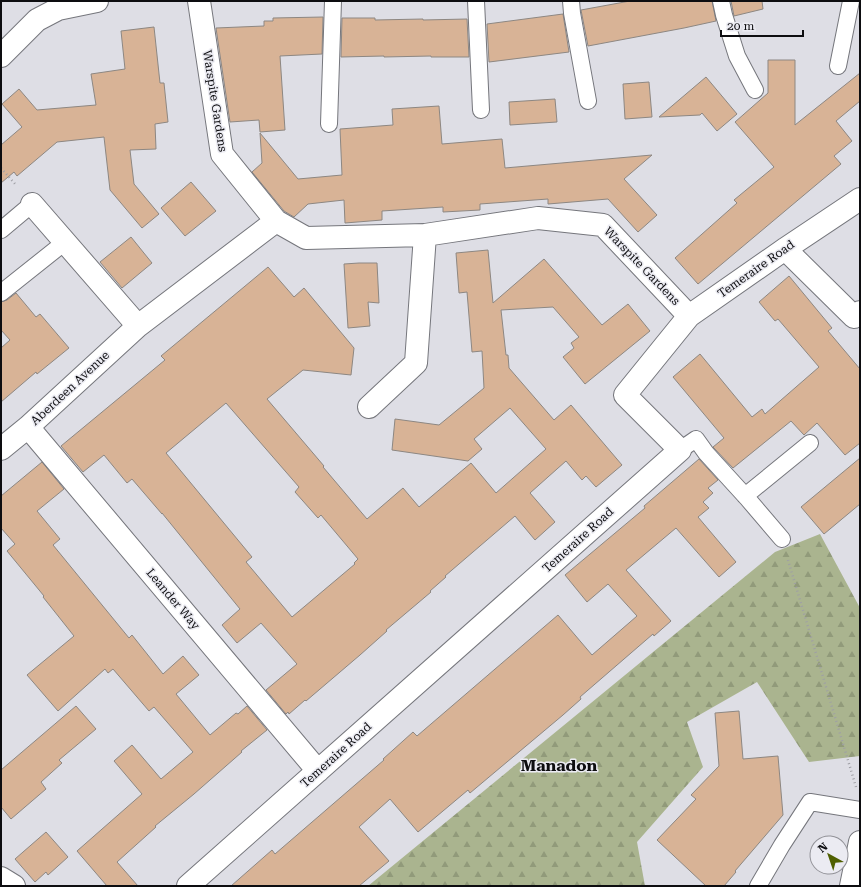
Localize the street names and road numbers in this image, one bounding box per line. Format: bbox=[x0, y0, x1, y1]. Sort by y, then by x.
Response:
street label: Warspite Gardens bbox=[200, 49, 230, 153]
street label: Warspite Gardens bbox=[601, 224, 683, 308]
street label: Temeraire Road bbox=[715, 237, 797, 301]
street label: Aberdeen Avenue bbox=[28, 348, 113, 428]
street label: Temeraire Road bbox=[540, 504, 617, 575]
street label: Leander Way bbox=[143, 566, 203, 633]
street label: Temeraire Road bbox=[298, 719, 375, 790]

